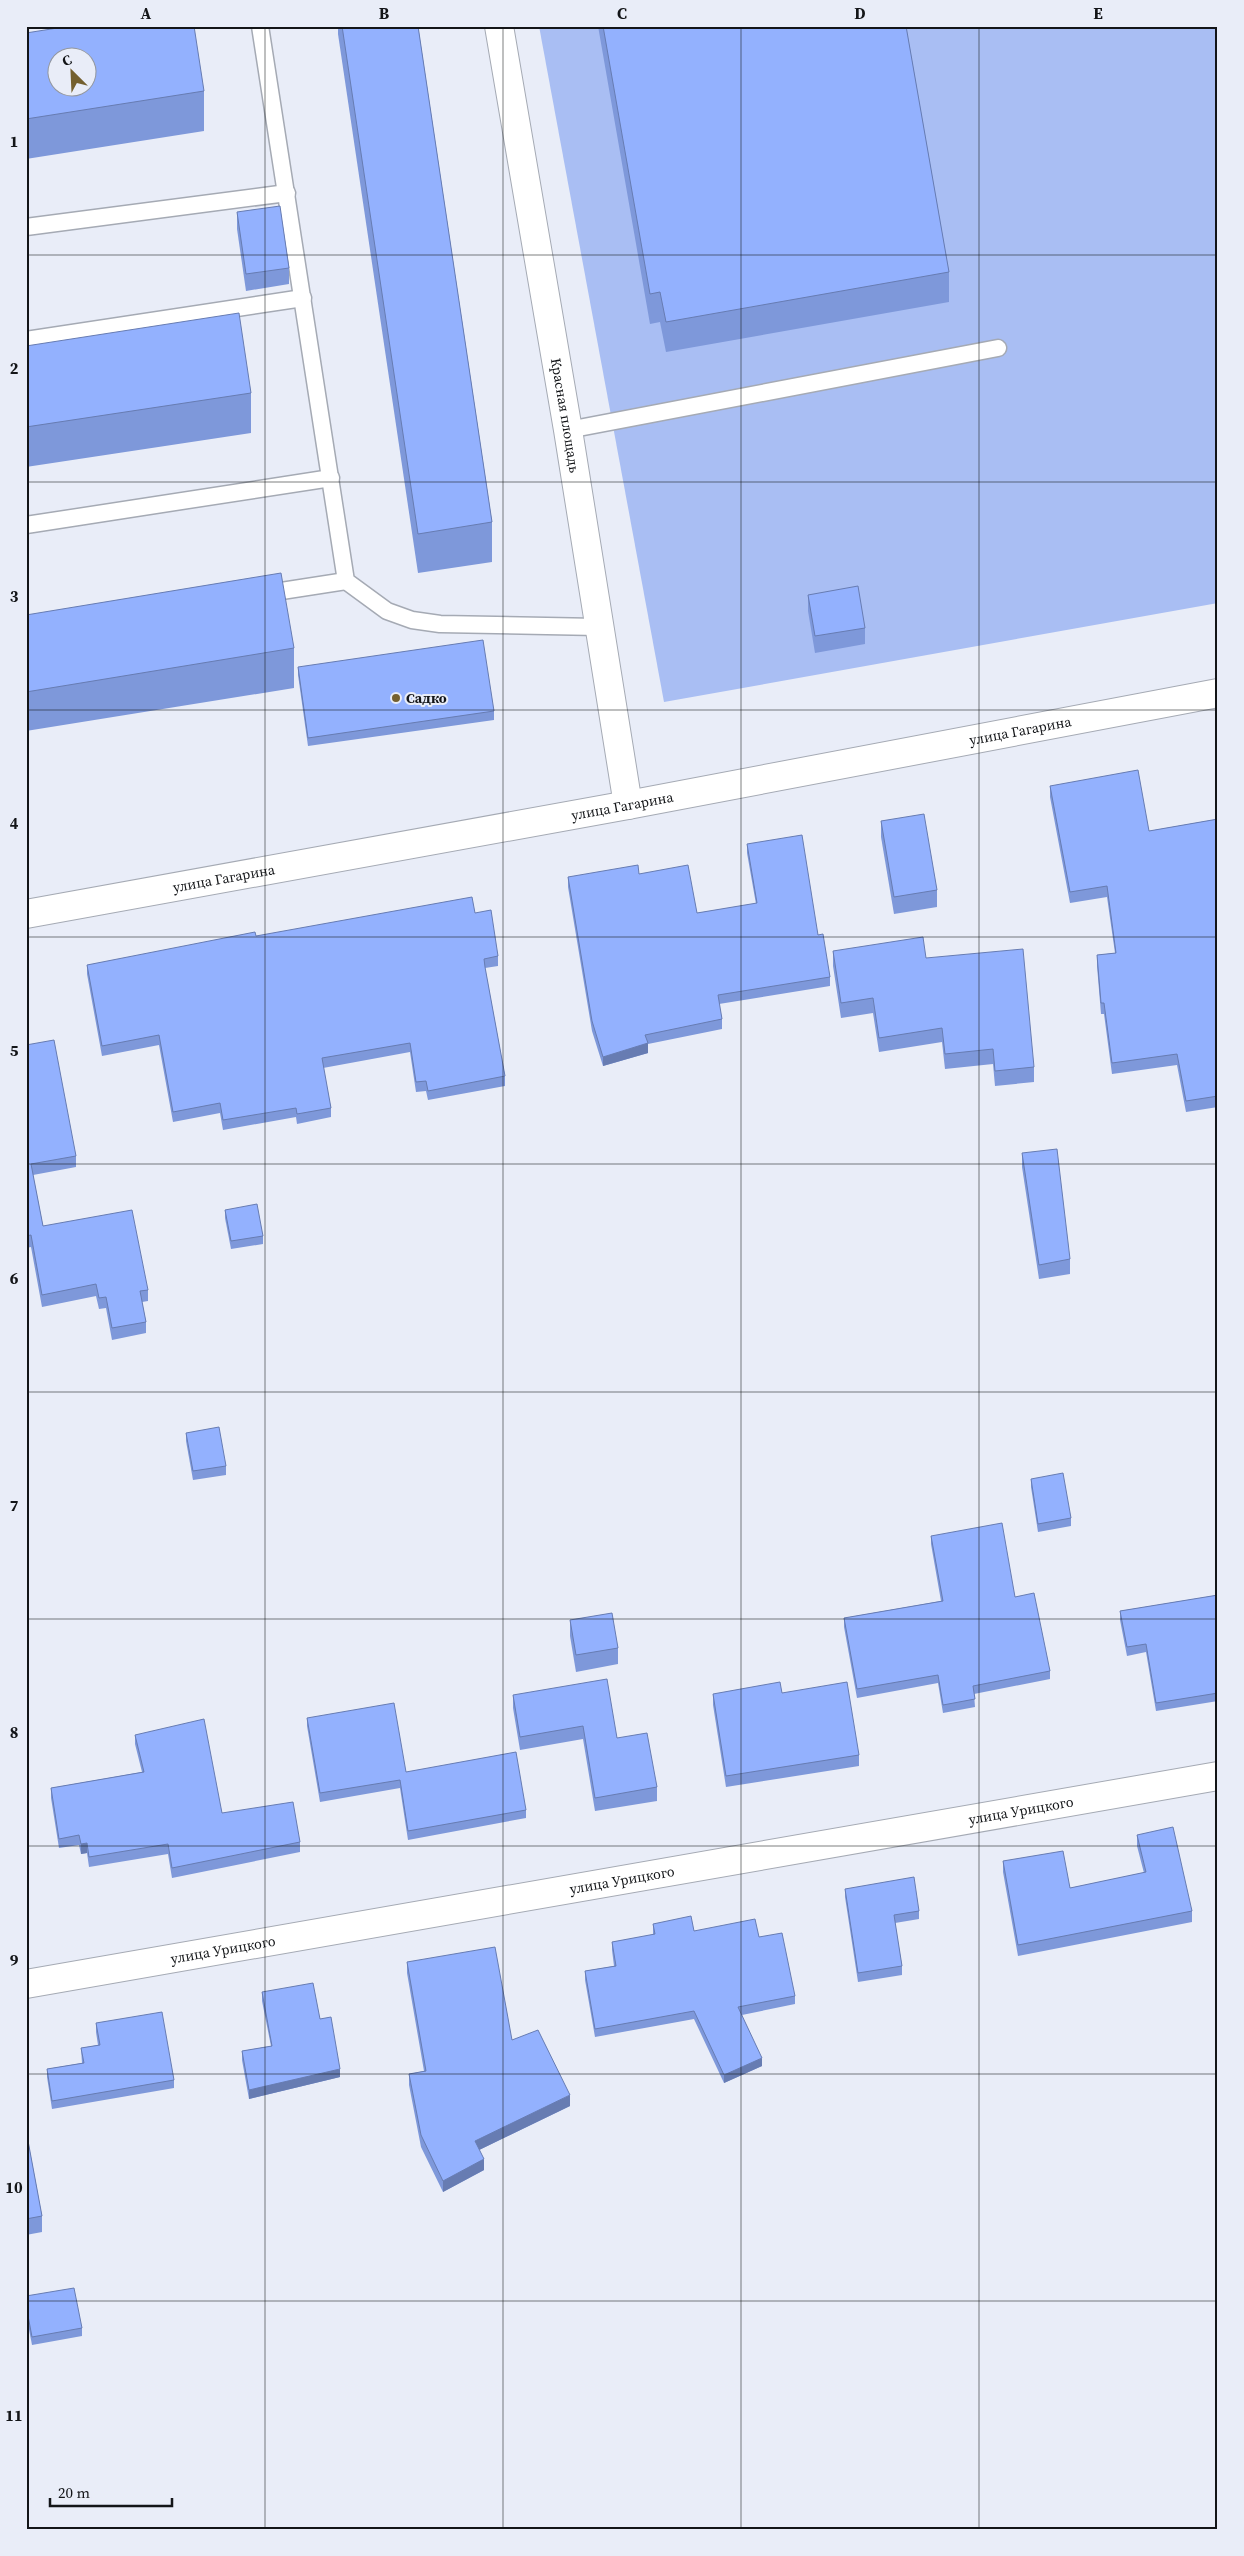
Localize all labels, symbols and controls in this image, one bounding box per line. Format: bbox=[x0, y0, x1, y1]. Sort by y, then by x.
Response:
text: A bbox=[141, 2, 152, 24]
text: B bbox=[379, 2, 390, 24]
text: C bbox=[617, 2, 627, 24]
text: D bbox=[854, 2, 866, 24]
text: E bbox=[1093, 2, 1103, 24]
north arrow bbox=[48, 48, 98, 98]
text: С bbox=[59, 49, 75, 71]
text: 1 bbox=[10, 130, 18, 152]
street label: Красная площадь bbox=[546, 356, 585, 474]
text: 2 bbox=[10, 357, 19, 379]
text: 3 bbox=[10, 585, 19, 607]
place label: Садко bbox=[406, 688, 447, 708]
marker: Садко bbox=[390, 692, 402, 704]
street label: улица Гагарина bbox=[968, 711, 1074, 750]
street label: улица Гагарина bbox=[570, 786, 676, 825]
text: 4 bbox=[10, 812, 19, 834]
street label: улица Гагарина bbox=[171, 859, 277, 897]
text: 5 bbox=[10, 1039, 19, 1061]
text: 6 bbox=[10, 1267, 19, 1289]
text: 7 bbox=[10, 1494, 19, 1516]
text: 8 bbox=[10, 1721, 18, 1743]
street label: улица Урицкого bbox=[967, 1791, 1075, 1829]
street label: улица Урицкого bbox=[568, 1861, 676, 1899]
street label: улица Урицкого bbox=[169, 1931, 277, 1969]
text: 9 bbox=[10, 1949, 19, 1971]
text: 10 bbox=[5, 2176, 23, 2198]
text: 11 bbox=[5, 2404, 23, 2426]
scale bar bbox=[50, 2476, 172, 2508]
text: 20 m bbox=[58, 2482, 90, 2503]

